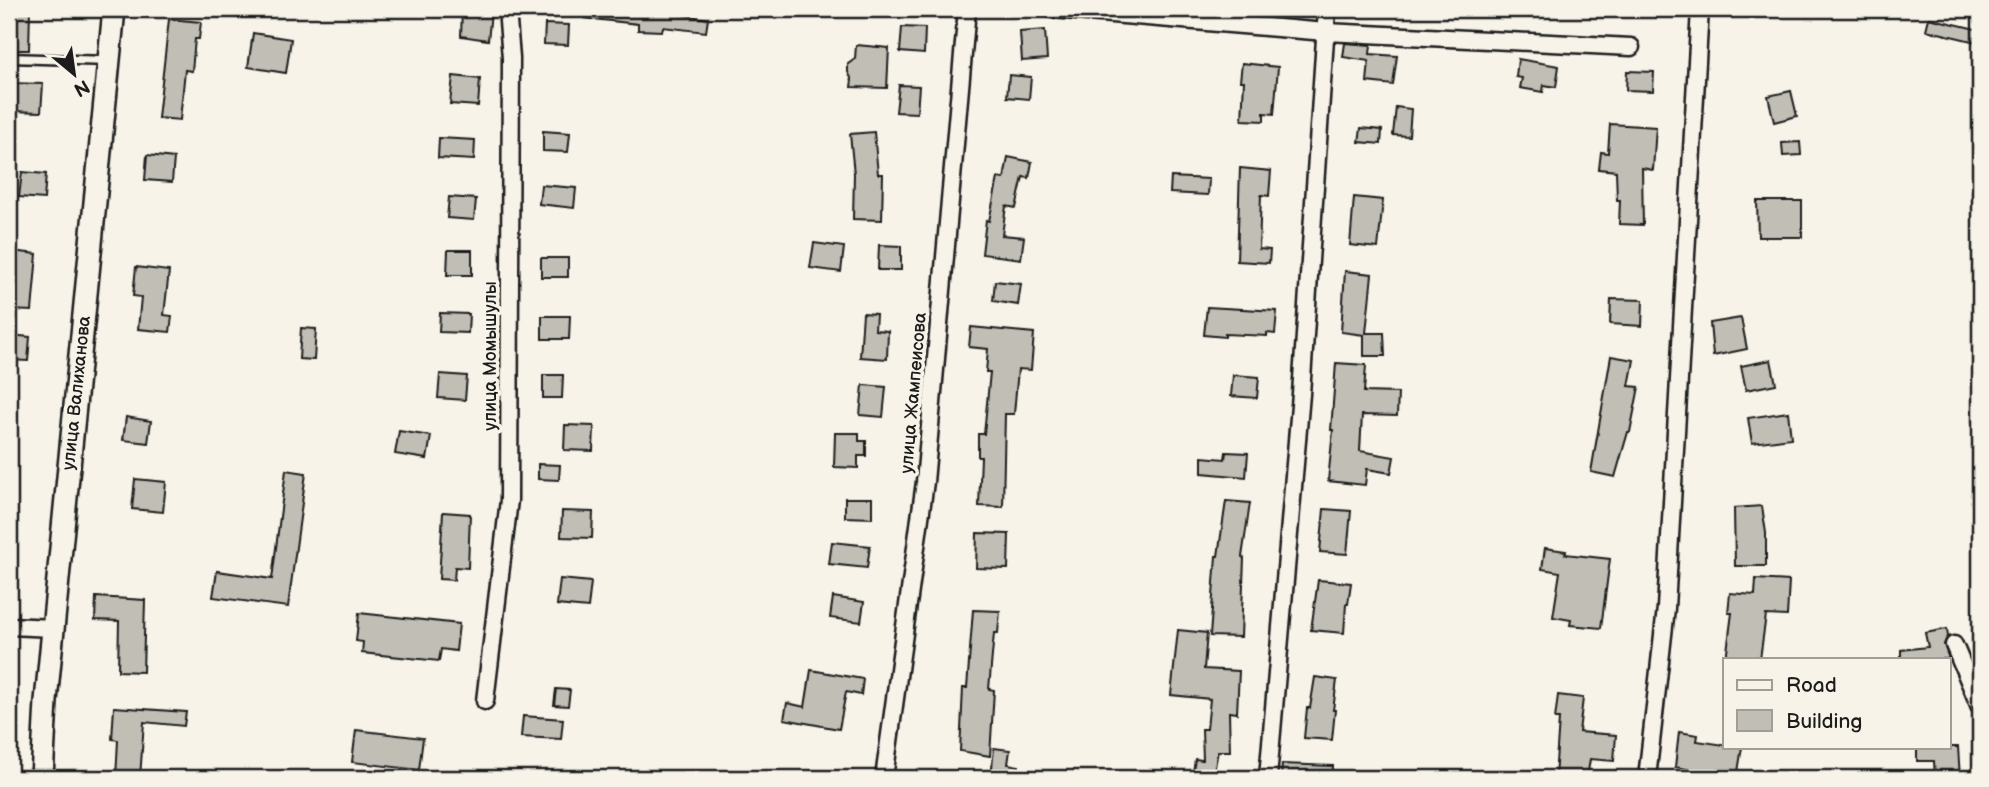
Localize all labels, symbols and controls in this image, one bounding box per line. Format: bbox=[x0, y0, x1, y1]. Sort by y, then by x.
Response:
north arrow bbox=[38, 38, 108, 108]
text: N bbox=[70, 74, 93, 101]
street label: улица Момышулы bbox=[480, 281, 501, 431]
street label: улица Жампеисова bbox=[896, 311, 931, 475]
street label: улица Валиханова bbox=[58, 314, 95, 471]
legend bbox=[1723, 658, 1951, 748]
text: Road bbox=[1786, 673, 1837, 698]
text: Building bbox=[1786, 709, 1862, 734]

